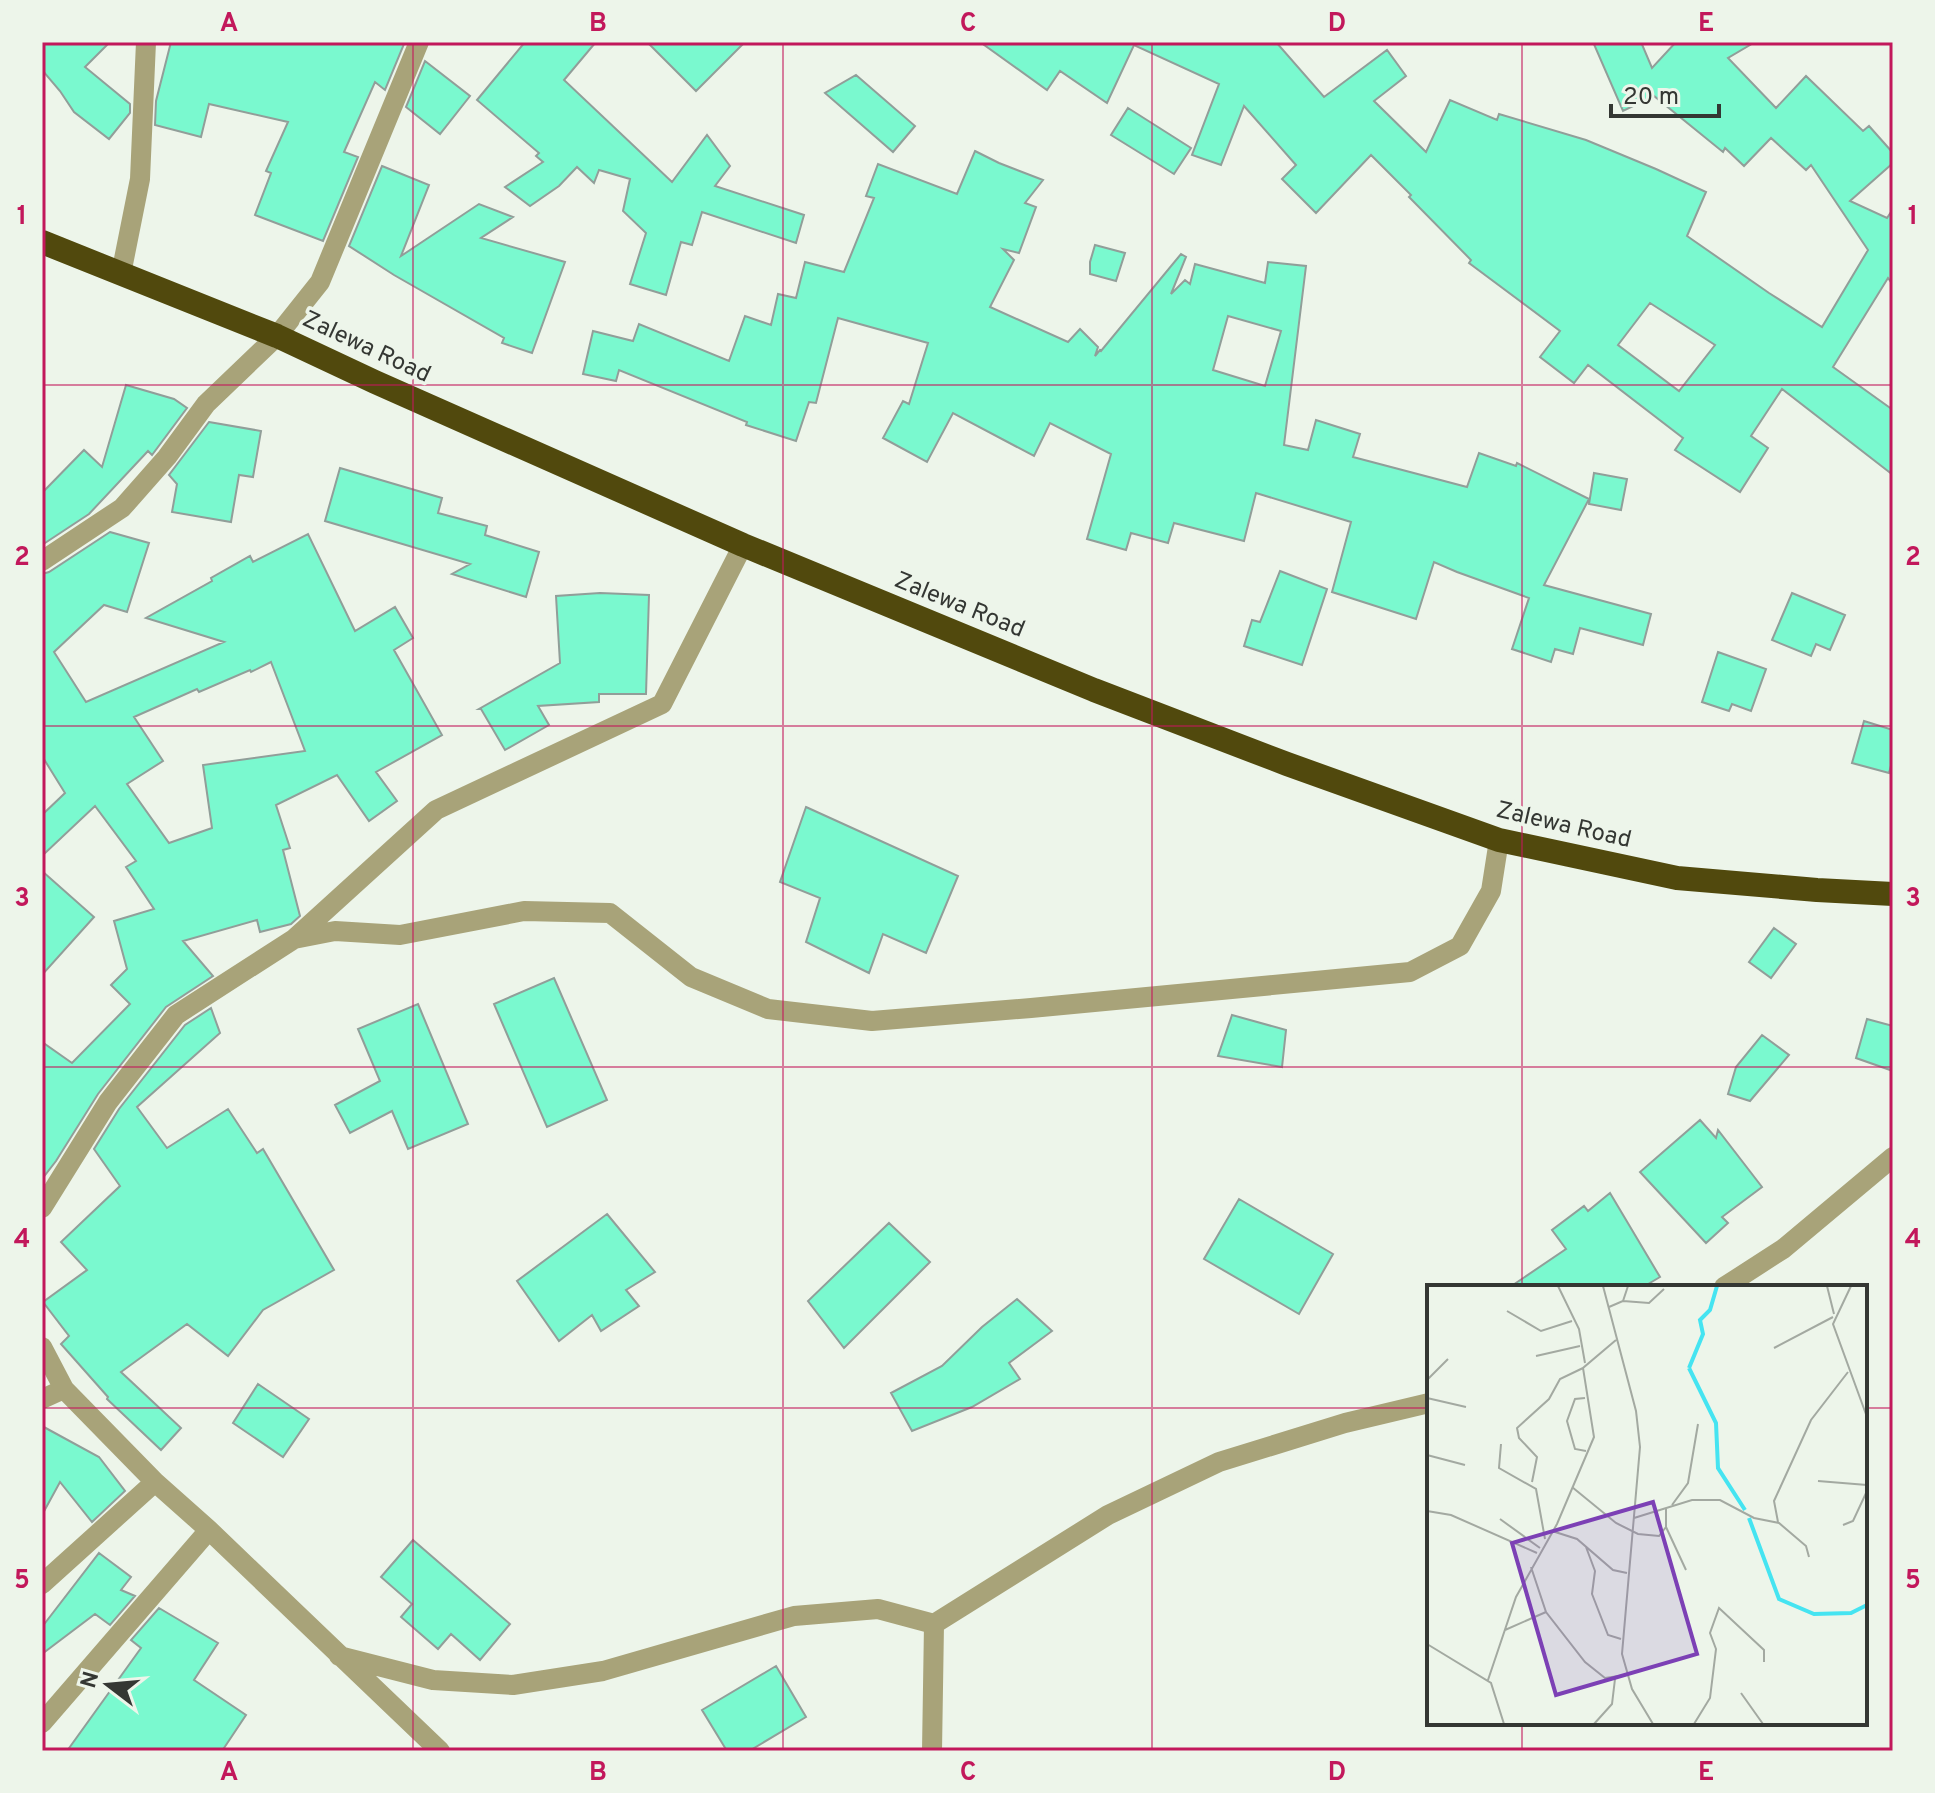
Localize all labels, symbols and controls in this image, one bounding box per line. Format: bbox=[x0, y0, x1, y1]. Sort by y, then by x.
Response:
text: A bbox=[220, 8, 238, 41]
text: B bbox=[589, 8, 607, 41]
text: C bbox=[960, 8, 976, 41]
text: D bbox=[1328, 8, 1346, 41]
text: E bbox=[1698, 8, 1714, 41]
scale bar bbox=[1611, 68, 1719, 118]
text: 20 m bbox=[1623, 83, 1679, 113]
text: 1 bbox=[17, 201, 27, 234]
text: 1 bbox=[1908, 201, 1918, 234]
street label: Zalewa Road bbox=[297, 305, 435, 391]
text: 2 bbox=[14, 542, 30, 575]
text: 2 bbox=[1905, 542, 1921, 575]
street label: Zalewa Road bbox=[890, 566, 1029, 646]
street label: Zalewa Road bbox=[1493, 796, 1634, 856]
text: 3 bbox=[14, 883, 30, 916]
text: 3 bbox=[1905, 883, 1921, 916]
text: 4 bbox=[14, 1224, 30, 1257]
text: 4 bbox=[1905, 1224, 1921, 1257]
inset map bbox=[1427, 1285, 1867, 1725]
text: 5 bbox=[14, 1565, 30, 1598]
text: 5 bbox=[1905, 1565, 1921, 1598]
north arrow bbox=[68, 1645, 148, 1725]
text: N bbox=[76, 1669, 106, 1691]
text: A bbox=[220, 1757, 238, 1790]
text: B bbox=[589, 1757, 607, 1790]
text: C bbox=[960, 1757, 976, 1790]
text: D bbox=[1328, 1757, 1346, 1790]
text: E bbox=[1698, 1757, 1714, 1790]

